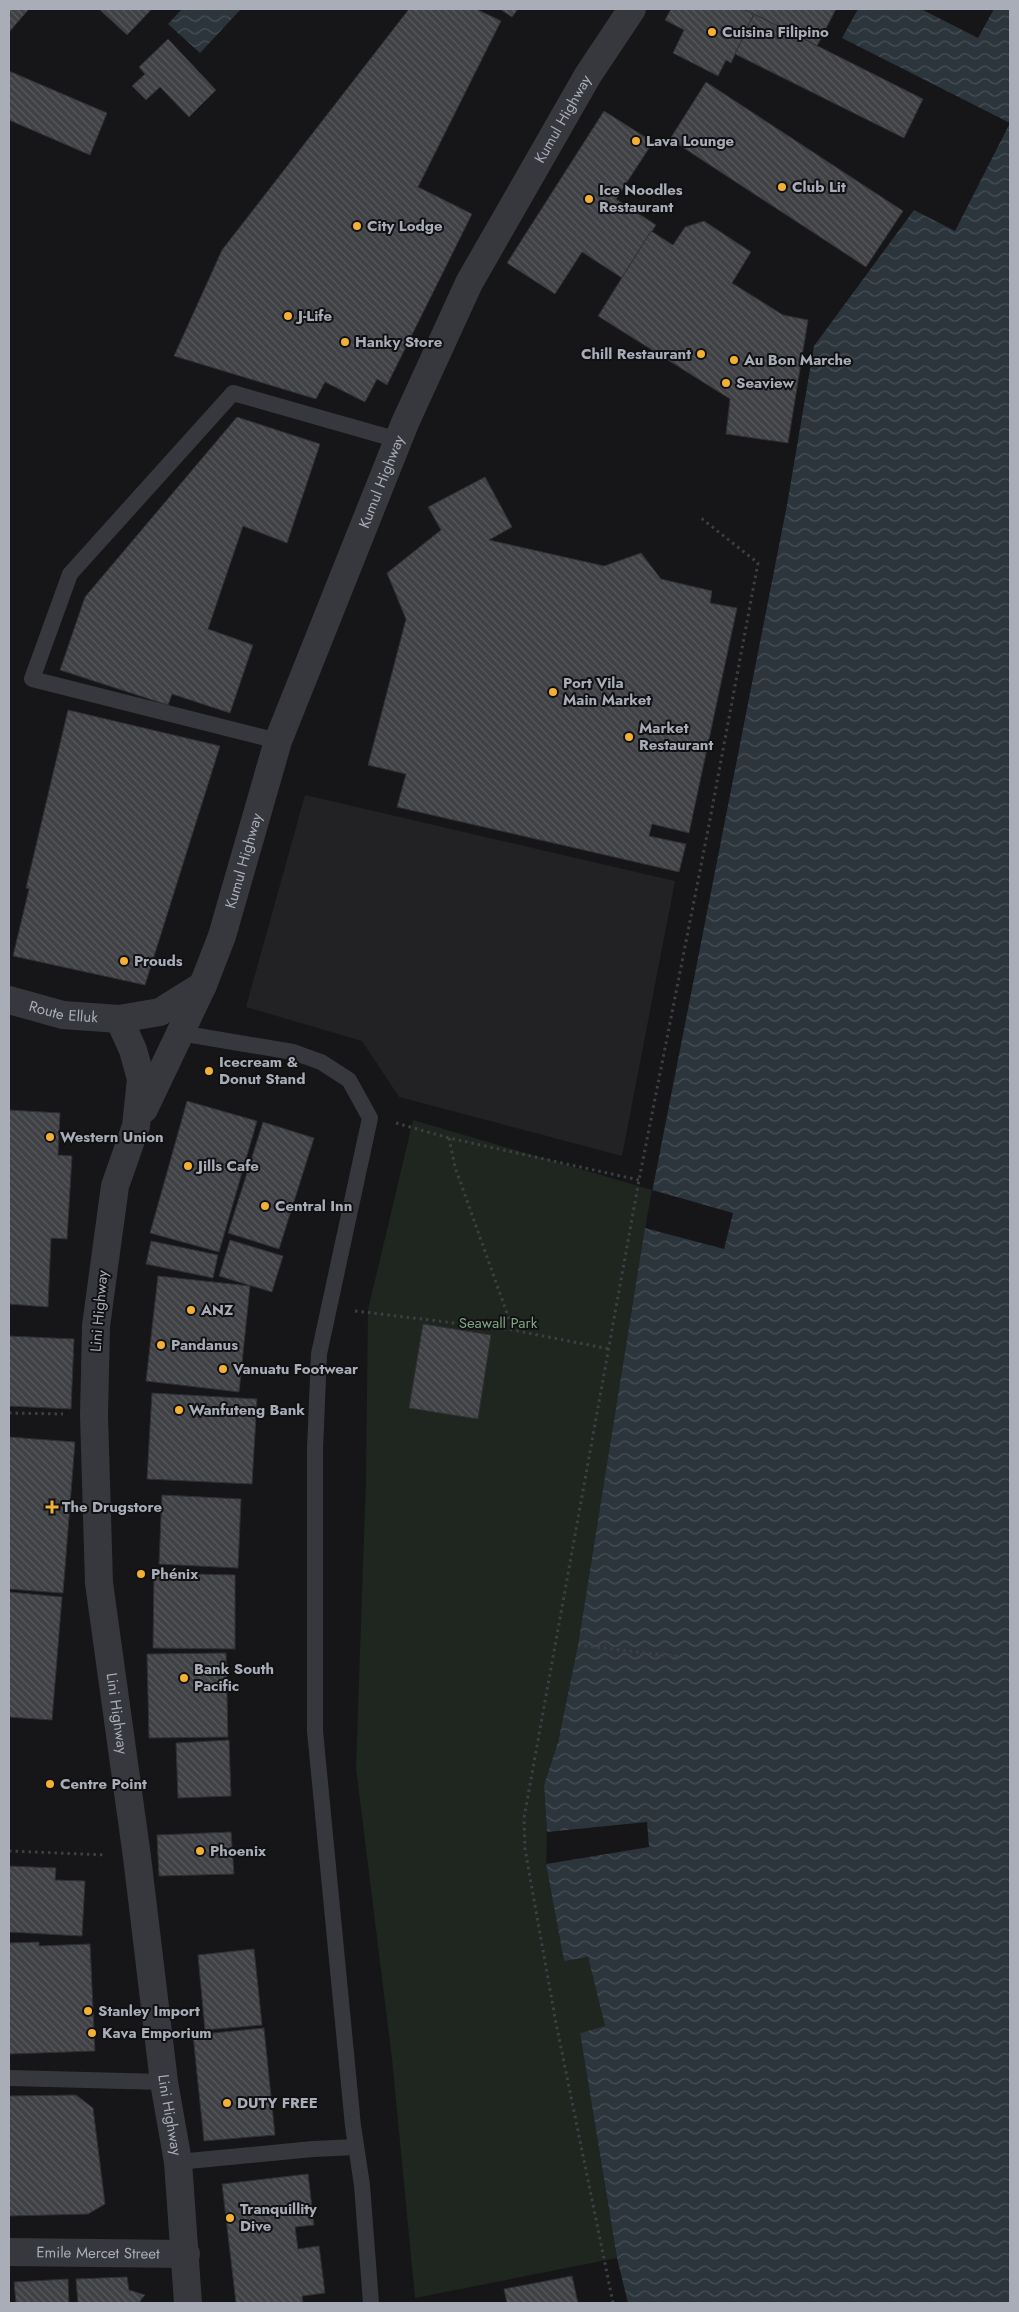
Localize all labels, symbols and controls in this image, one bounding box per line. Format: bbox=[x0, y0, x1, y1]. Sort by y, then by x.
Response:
place label: Cuisina Filipino bbox=[722, 21, 829, 43]
marker: Cuisina Filipino bbox=[706, 26, 718, 38]
street label: Kumul Highway bbox=[529, 71, 597, 167]
place label: Lava Lounge bbox=[646, 130, 735, 152]
marker: Lava Lounge bbox=[630, 135, 642, 147]
place label: Club Lit bbox=[792, 176, 846, 198]
place label: Ice Noodles Restaurant bbox=[599, 179, 683, 218]
marker: Club Lit bbox=[776, 181, 788, 193]
marker: Ice Noodles Restaurant bbox=[583, 193, 595, 205]
place label: City Lodge bbox=[367, 215, 443, 237]
marker: City Lodge bbox=[351, 220, 363, 232]
place label: J-Life bbox=[295, 305, 333, 327]
marker: J-Life bbox=[282, 310, 294, 322]
place label: Hanky Store bbox=[355, 331, 443, 353]
marker: Hanky Store bbox=[339, 336, 351, 348]
place label: Chill Restaurant bbox=[581, 343, 691, 365]
marker: Chill Restaurant bbox=[695, 348, 707, 360]
place label: Au Bon Marche bbox=[743, 349, 852, 371]
marker: Au Bon Marche bbox=[728, 354, 740, 366]
place label: Seaview bbox=[736, 372, 794, 394]
marker: Seaview bbox=[720, 377, 732, 389]
street label: Kumul Highway bbox=[353, 432, 410, 531]
place label: Port Vila Main Market bbox=[563, 672, 651, 711]
marker: Port Vila Main Market bbox=[547, 686, 559, 698]
place label: Market Restaurant bbox=[639, 717, 713, 756]
marker: Market Restaurant bbox=[623, 731, 635, 743]
street label: Kumul Highway bbox=[219, 810, 268, 911]
place label: Prouds bbox=[134, 950, 183, 972]
marker: Prouds bbox=[118, 955, 130, 967]
street label: Route Elluk bbox=[26, 995, 99, 1028]
place label: Icecream & Donut Stand bbox=[219, 1051, 305, 1090]
marker: Icecream & Donut Stand bbox=[203, 1065, 215, 1077]
place label: Western Union bbox=[60, 1126, 164, 1148]
marker: Western Union bbox=[44, 1131, 56, 1143]
place label: Jills Cafe bbox=[195, 1155, 259, 1177]
marker: Jills Cafe bbox=[182, 1160, 194, 1172]
place label: Central Inn bbox=[275, 1195, 352, 1217]
marker: Central Inn bbox=[259, 1200, 271, 1212]
street label: Lini Highway bbox=[84, 1269, 114, 1353]
place label: ANZ bbox=[200, 1299, 234, 1321]
marker: ANZ bbox=[185, 1304, 197, 1316]
park label: Seawall Park bbox=[459, 1312, 538, 1334]
place label: Pandanus bbox=[171, 1334, 238, 1356]
marker: Pandanus bbox=[155, 1339, 167, 1351]
place label: Vanuatu Footwear bbox=[232, 1358, 359, 1380]
marker: Vanuatu Footwear bbox=[217, 1363, 229, 1375]
place label: Wanfuteng Bank bbox=[189, 1399, 305, 1421]
marker: Wanfuteng Bank bbox=[173, 1404, 185, 1416]
place label: The Drugstore bbox=[62, 1496, 162, 1518]
marker: The Drugstore bbox=[46, 1501, 58, 1513]
place label: Phénix bbox=[151, 1563, 198, 1585]
marker: Phénix bbox=[135, 1568, 147, 1580]
place label: Bank South Pacific bbox=[194, 1658, 274, 1697]
street label: Lini Highway bbox=[101, 1671, 134, 1756]
marker: Bank South Pacific bbox=[178, 1672, 190, 1684]
place label: Centre Point bbox=[60, 1773, 147, 1795]
marker: Centre Point bbox=[44, 1778, 56, 1790]
place label: Phoenix bbox=[210, 1840, 266, 1862]
marker: Phoenix bbox=[194, 1845, 206, 1857]
place label: Stanley Import bbox=[98, 2000, 200, 2022]
marker: Stanley Import bbox=[82, 2005, 94, 2017]
place label: Kava Emporium bbox=[102, 2022, 212, 2044]
marker: Kava Emporium bbox=[86, 2027, 98, 2039]
street label: Lini Highway bbox=[152, 2073, 188, 2158]
place label: DUTY FREE bbox=[237, 2092, 318, 2114]
marker: DUTY FREE bbox=[221, 2097, 233, 2109]
place label: Tranquillity Dive bbox=[240, 2198, 317, 2237]
marker: Tranquillity Dive bbox=[224, 2212, 236, 2224]
street label: Emile Mercet Street bbox=[36, 2241, 160, 2265]

